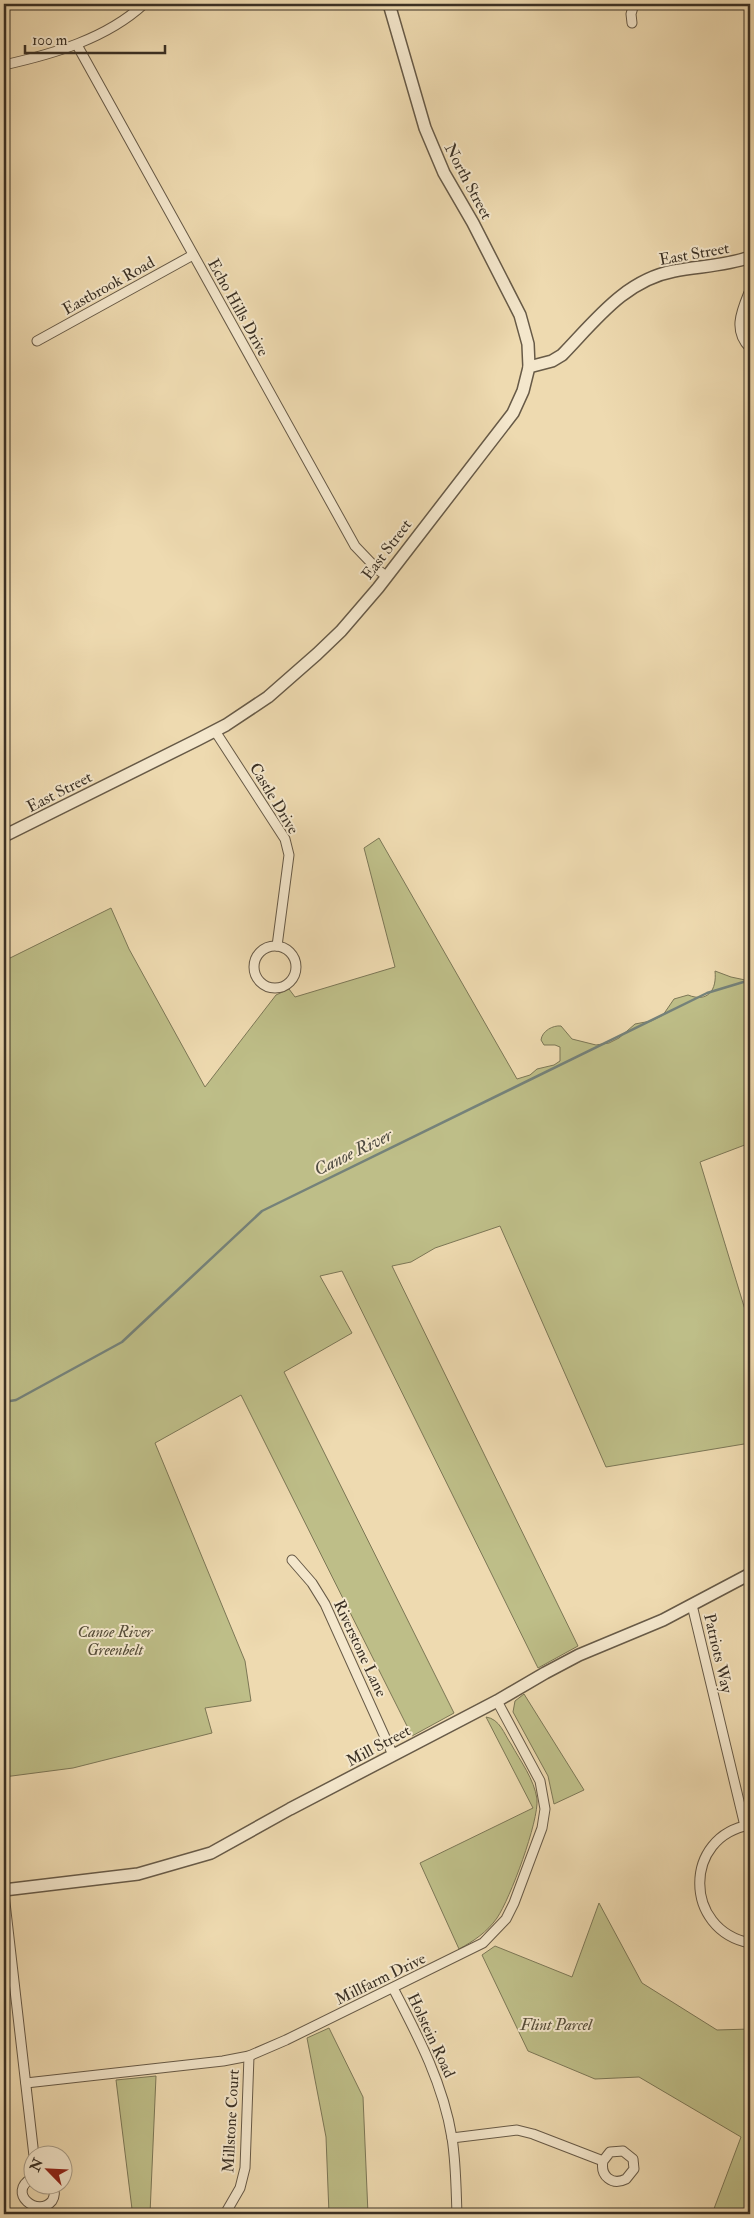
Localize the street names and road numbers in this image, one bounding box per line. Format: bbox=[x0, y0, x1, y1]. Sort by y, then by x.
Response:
street label: North Street bbox=[440, 140, 496, 223]
street label: East Street bbox=[658, 238, 731, 270]
street label: Eastbrook Road bbox=[59, 252, 158, 319]
street label: Echo Hills Drive bbox=[203, 255, 273, 360]
street label: East Street bbox=[358, 515, 416, 584]
street label: Castle Drive bbox=[245, 759, 303, 838]
street label: East Street bbox=[23, 767, 95, 817]
street label: Riverstone Lane bbox=[329, 1597, 391, 1700]
street label: Patriots Way bbox=[699, 1612, 737, 1696]
street label: Mill Street bbox=[343, 1721, 414, 1771]
street label: Millfarm Drive bbox=[332, 1948, 429, 2009]
street label: Holstein Road bbox=[403, 1990, 460, 2081]
street label: Millstone Court bbox=[218, 2069, 244, 2173]

